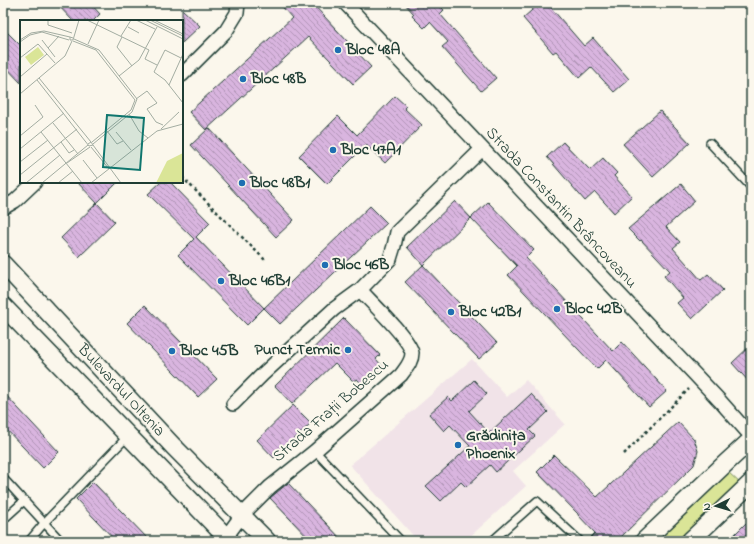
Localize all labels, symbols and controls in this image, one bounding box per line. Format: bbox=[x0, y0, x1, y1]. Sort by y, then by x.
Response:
inset map bbox=[20, 20, 183, 183]
place label: Bloc 48A bbox=[345, 38, 401, 62]
marker: Bloc 48A bbox=[333, 45, 343, 55]
place label: Bloc 48B bbox=[250, 67, 307, 91]
marker: Bloc 48B bbox=[238, 74, 248, 84]
street label: Strada Constantin Brâncoveanu bbox=[480, 122, 642, 294]
place label: Bloc 47A1 bbox=[340, 138, 402, 162]
marker: Bloc 47A1 bbox=[328, 145, 338, 155]
place label: Bloc 48B1 bbox=[249, 171, 311, 195]
marker: Bloc 48B1 bbox=[237, 178, 247, 188]
place label: Bloc 46B bbox=[332, 253, 390, 277]
marker: Bloc 46B bbox=[320, 260, 330, 270]
place label: Bloc 46B1 bbox=[228, 269, 291, 293]
marker: Bloc 46B1 bbox=[216, 276, 226, 286]
place label: Bloc 42B bbox=[564, 297, 622, 321]
place label: Bloc 42B1 bbox=[458, 300, 522, 324]
marker: Bloc 42B bbox=[552, 304, 562, 314]
marker: Bloc 42B1 bbox=[446, 307, 456, 317]
street label: Bulevardul Oltenia bbox=[71, 338, 171, 442]
place label: Punct Termic bbox=[255, 338, 341, 362]
place label: Bloc 45B bbox=[179, 339, 239, 363]
marker: Punct Termic bbox=[343, 345, 353, 355]
marker: Bloc 45B bbox=[167, 346, 177, 356]
street label: Strada Frații Bobescu bbox=[268, 354, 394, 468]
place label: Grădinița Phoenix bbox=[466, 424, 526, 466]
marker: Grădinița Phoenix bbox=[453, 440, 463, 450]
north arrow bbox=[696, 486, 736, 526]
text: N bbox=[699, 502, 715, 511]

